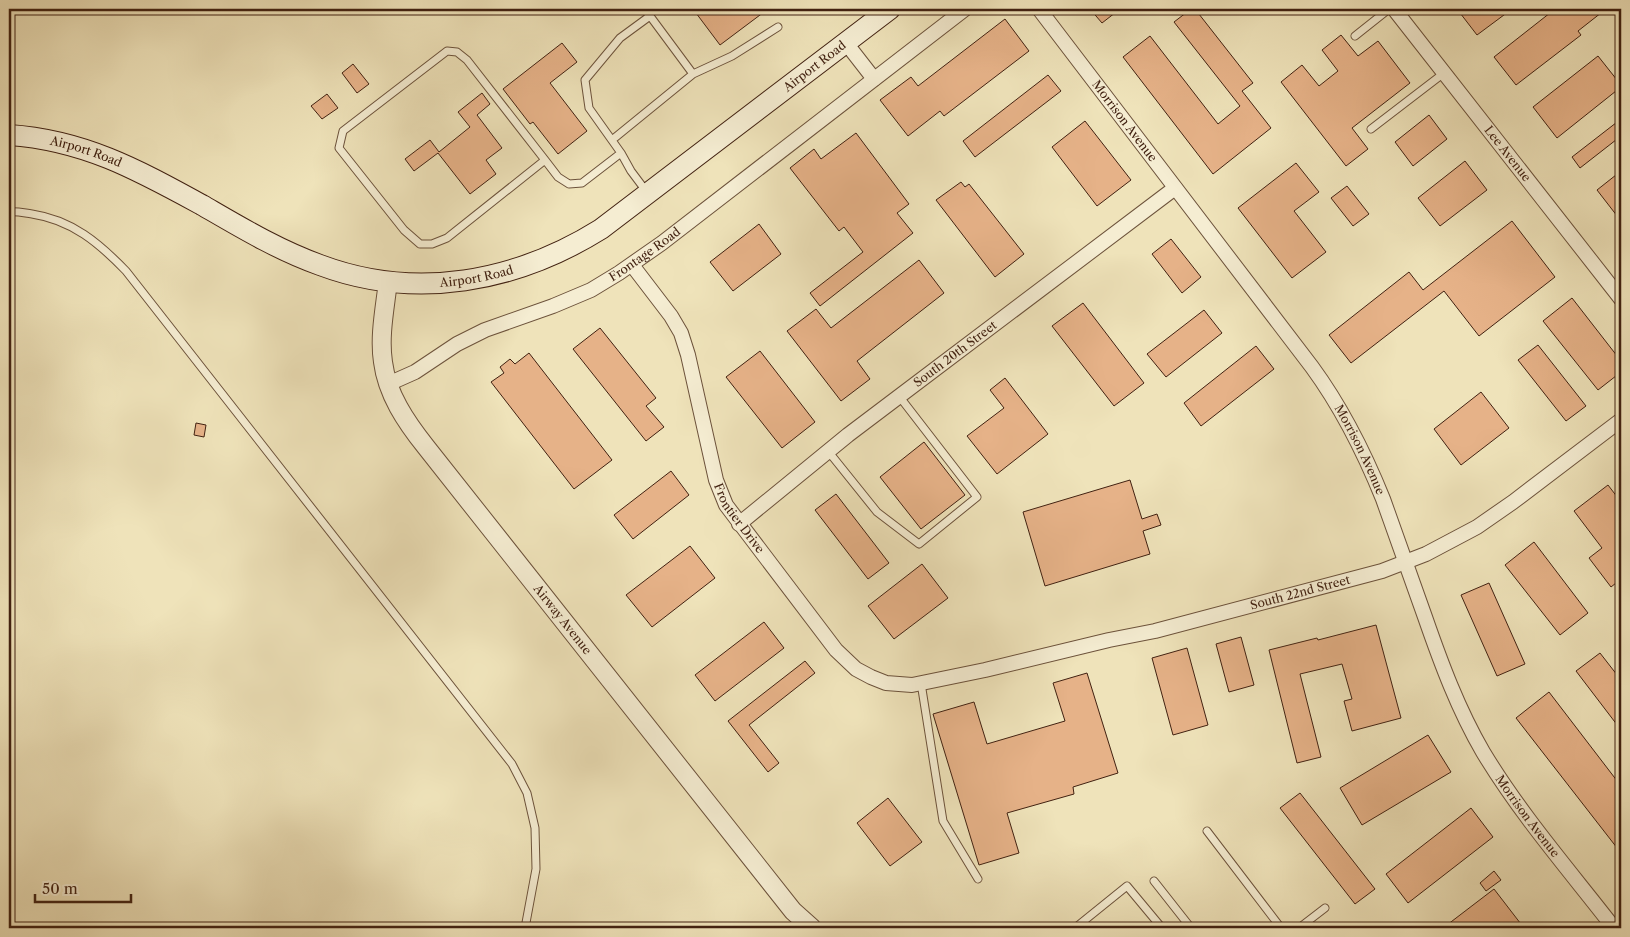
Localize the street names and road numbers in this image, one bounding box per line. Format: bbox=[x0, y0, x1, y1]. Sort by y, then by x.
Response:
street label: Airport Road bbox=[779, 37, 849, 95]
street label: Morrison Avenue bbox=[1089, 77, 1161, 165]
street label: Lee Avenue bbox=[1481, 123, 1534, 185]
street label: Airport Road bbox=[48, 133, 125, 170]
street label: Frontage Road bbox=[606, 223, 684, 284]
street label: Airport Road bbox=[438, 262, 516, 290]
street label: South 20th Street bbox=[910, 317, 1000, 390]
street label: Morrison Avenue bbox=[1332, 402, 1389, 497]
street label: Frontier Drive bbox=[711, 481, 768, 556]
street label: South 22nd Street bbox=[1248, 572, 1352, 613]
street label: Airway Avenue bbox=[530, 581, 595, 658]
street label: Morrison Avenue bbox=[1493, 772, 1563, 860]

